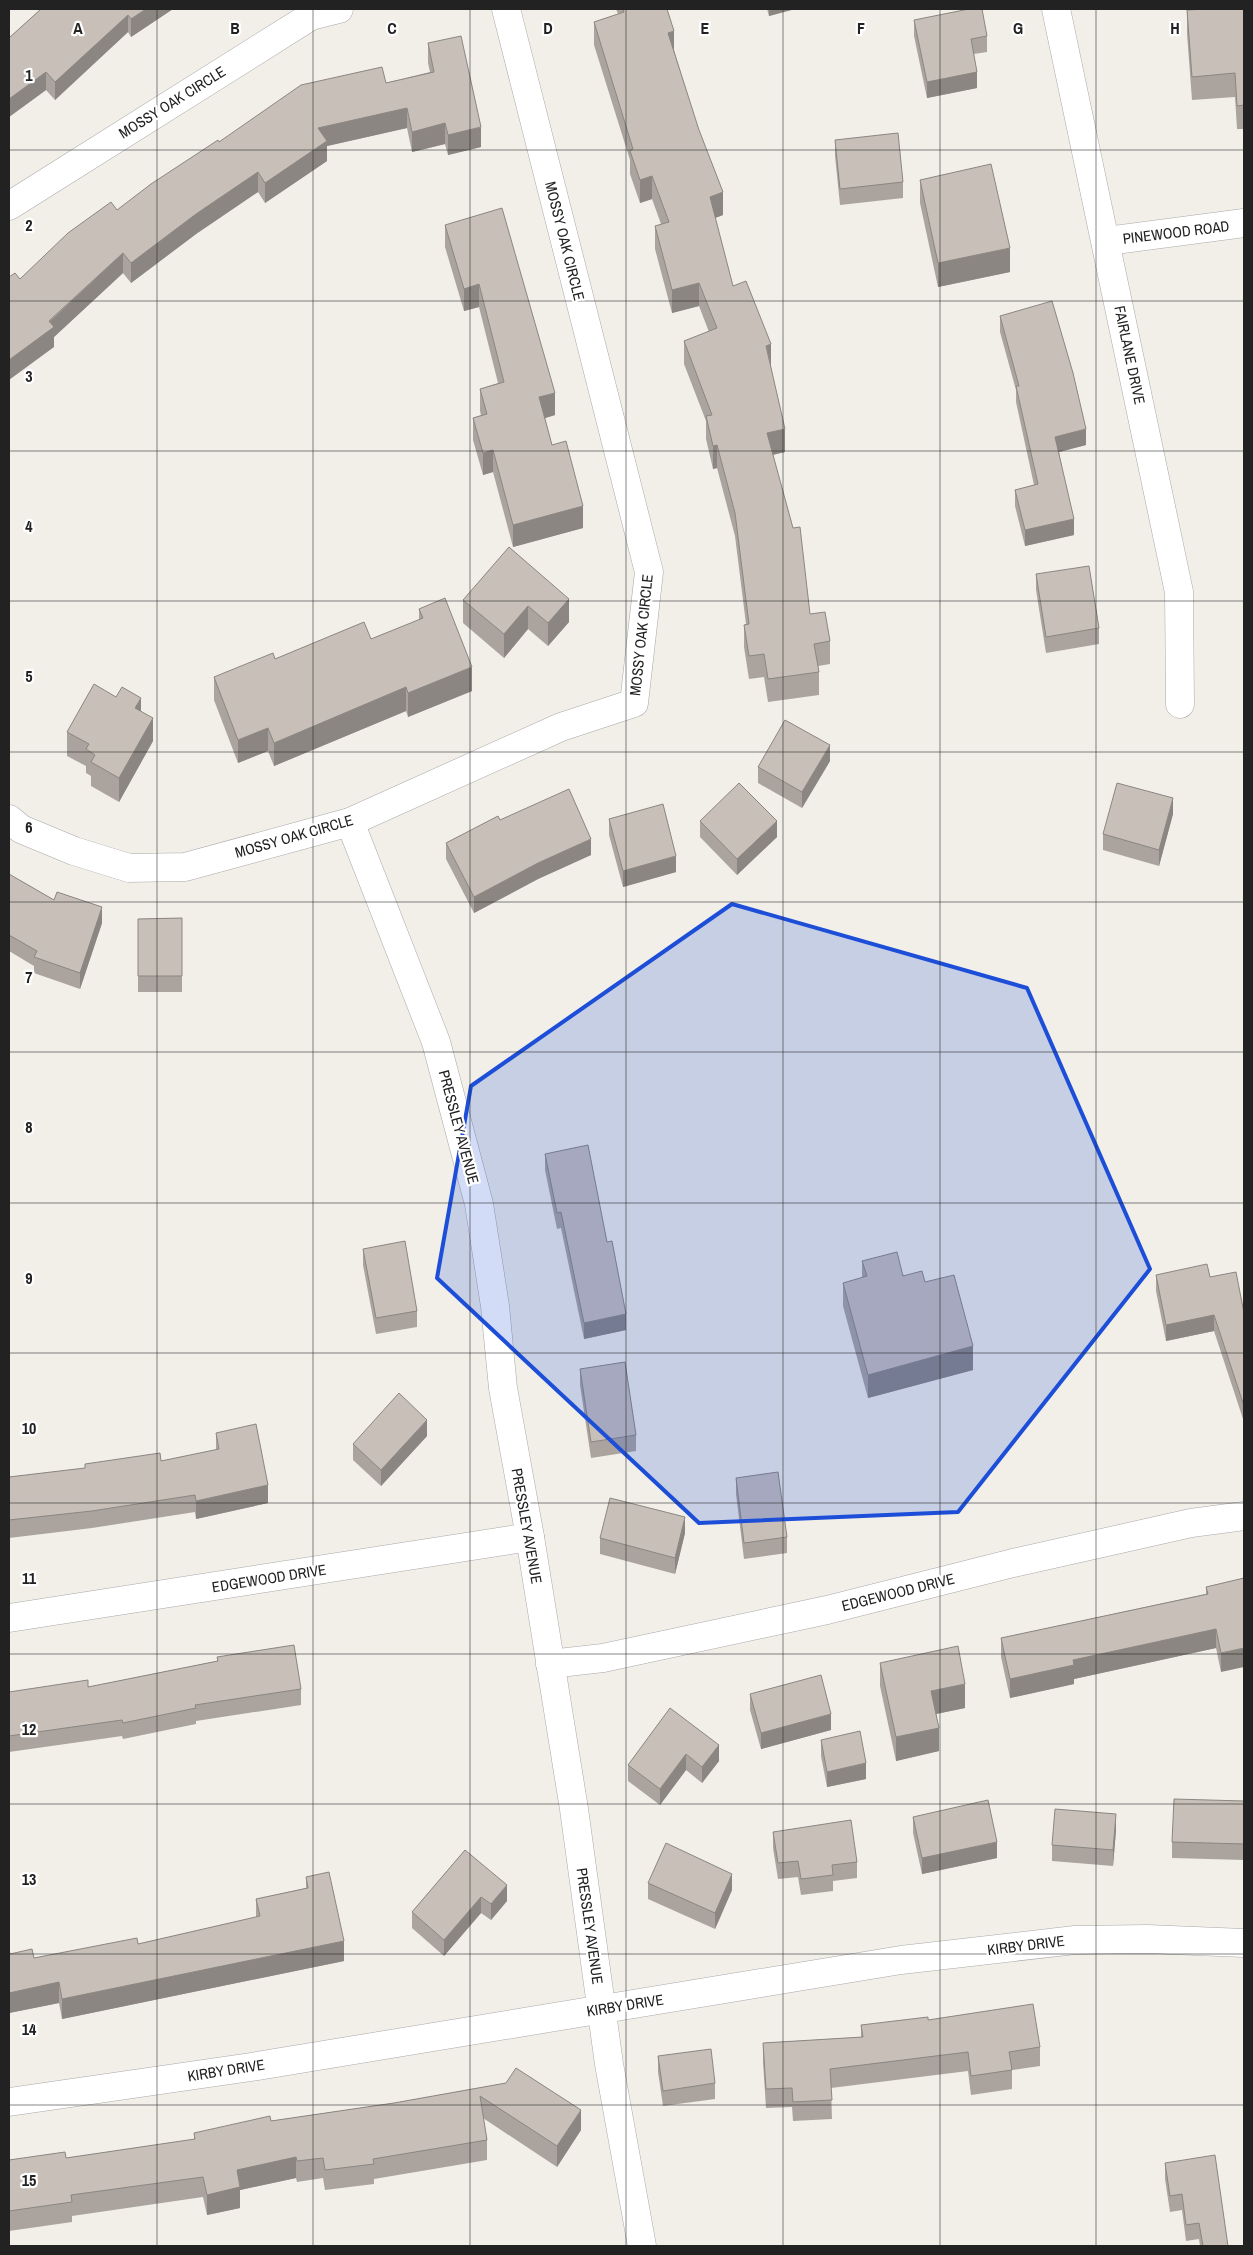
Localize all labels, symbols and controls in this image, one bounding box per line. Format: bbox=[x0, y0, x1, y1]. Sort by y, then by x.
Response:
text: A bbox=[73, 17, 83, 39]
text: B bbox=[230, 17, 240, 39]
text: C bbox=[387, 17, 397, 39]
text: D bbox=[543, 17, 553, 39]
text: E bbox=[701, 17, 710, 39]
text: F bbox=[857, 17, 865, 39]
text: G bbox=[1013, 17, 1023, 39]
text: H bbox=[1170, 17, 1180, 39]
street label: MOSSY OAK CIRCLE bbox=[115, 61, 229, 143]
text: 1 bbox=[25, 64, 33, 86]
street label: MOSSY OAK CIRCLE bbox=[540, 179, 590, 303]
text: 2 bbox=[25, 214, 33, 236]
street label: PINEWOOD ROAD bbox=[1121, 215, 1231, 249]
street label: FAIRLANE DRIVE bbox=[1109, 304, 1151, 406]
text: 3 bbox=[25, 365, 33, 387]
text: 4 bbox=[25, 515, 33, 537]
street label: MOSSY OAK CIRCLE bbox=[624, 573, 658, 697]
text: 5 bbox=[25, 665, 33, 687]
street label: MOSSY OAK CIRCLE bbox=[232, 809, 356, 863]
text: 6 bbox=[25, 816, 33, 838]
text: 7 bbox=[25, 966, 33, 988]
street label: PRESSLEY AVENUE bbox=[434, 1068, 484, 1186]
text: 8 bbox=[25, 1116, 33, 1138]
text: 9 bbox=[25, 1267, 33, 1289]
text: 10 bbox=[22, 1417, 36, 1439]
street label: PRESSLEY AVENUE bbox=[506, 1466, 548, 1586]
street label: EDGEWOOD DRIVE bbox=[210, 1559, 328, 1597]
text: 11 bbox=[22, 1567, 37, 1589]
street label: EDGEWOOD DRIVE bbox=[839, 1568, 957, 1616]
text: 12 bbox=[22, 1718, 36, 1740]
street label: PRESSLEY AVENUE bbox=[571, 1867, 609, 1985]
text: 13 bbox=[22, 1868, 36, 1890]
street label: KIRBY DRIVE bbox=[986, 1930, 1066, 1960]
street label: KIRBY DRIVE bbox=[585, 1989, 665, 2021]
text: 14 bbox=[22, 2018, 37, 2040]
street label: KIRBY DRIVE bbox=[186, 2054, 266, 2086]
text: 15 bbox=[22, 2169, 36, 2191]

